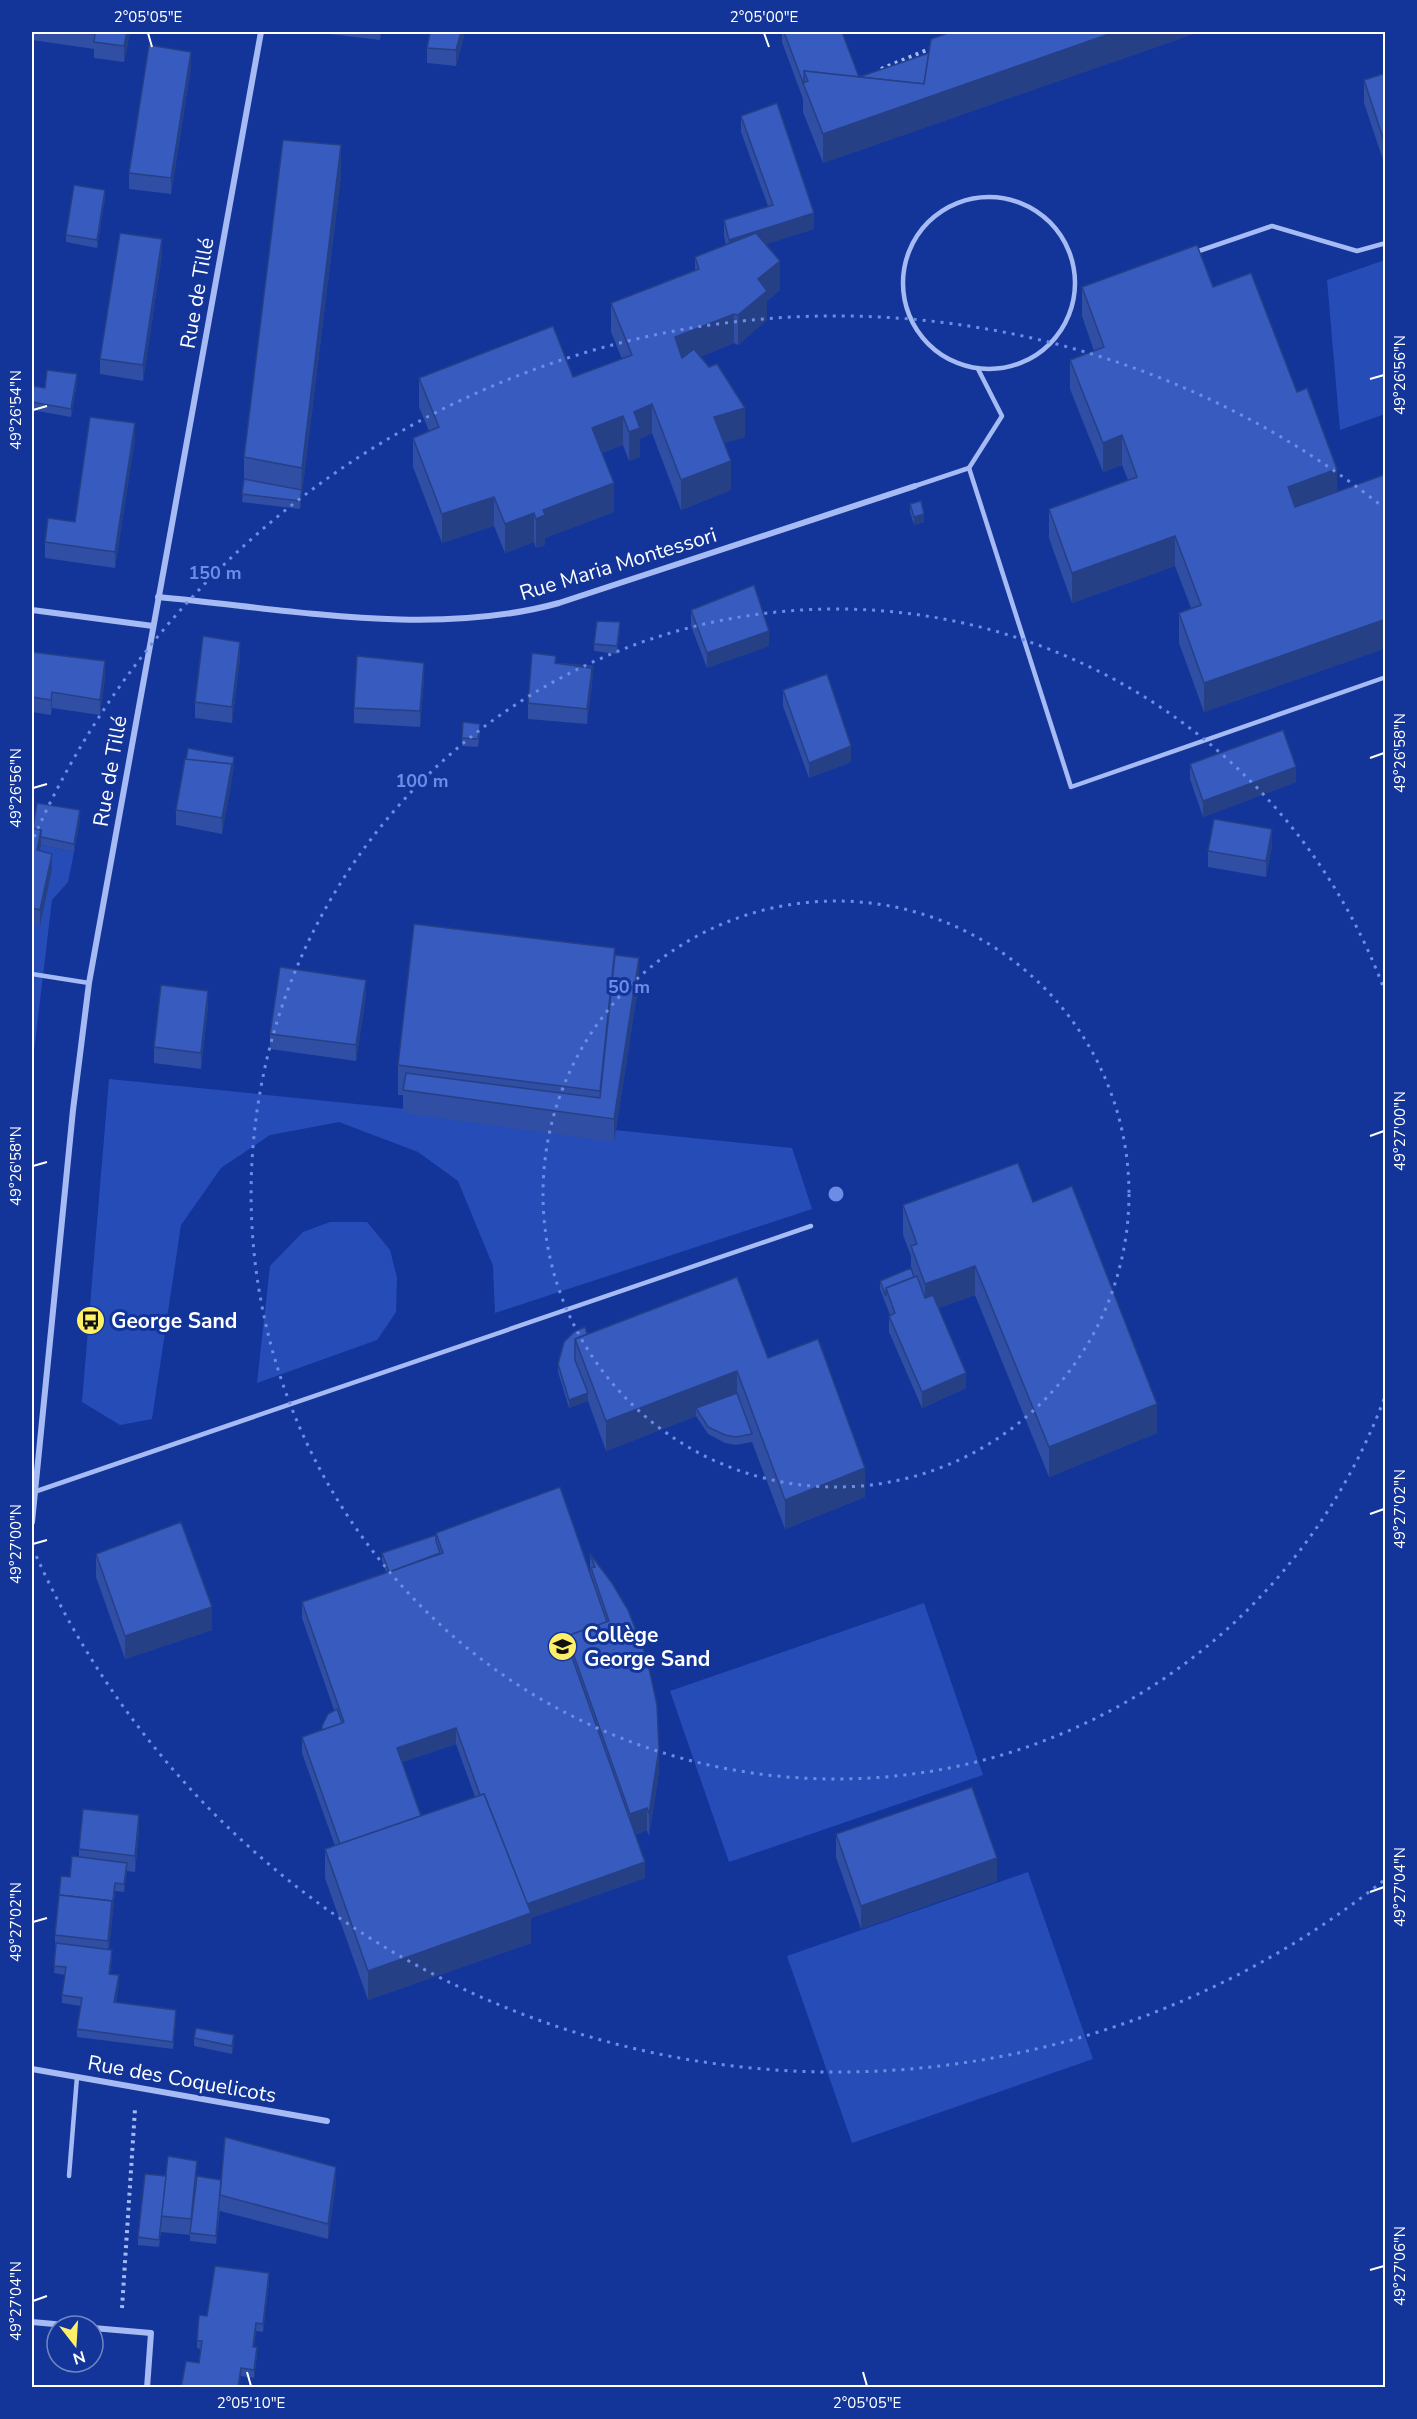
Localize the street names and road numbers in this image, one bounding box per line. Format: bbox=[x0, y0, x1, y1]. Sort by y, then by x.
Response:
street label: Rue de Tillé bbox=[173, 235, 221, 351]
street label: Rue Maria Montessori bbox=[516, 521, 720, 607]
street label: Rue de Tillé bbox=[86, 713, 134, 829]
street label: Rue des Coquelicots bbox=[85, 2049, 279, 2109]

